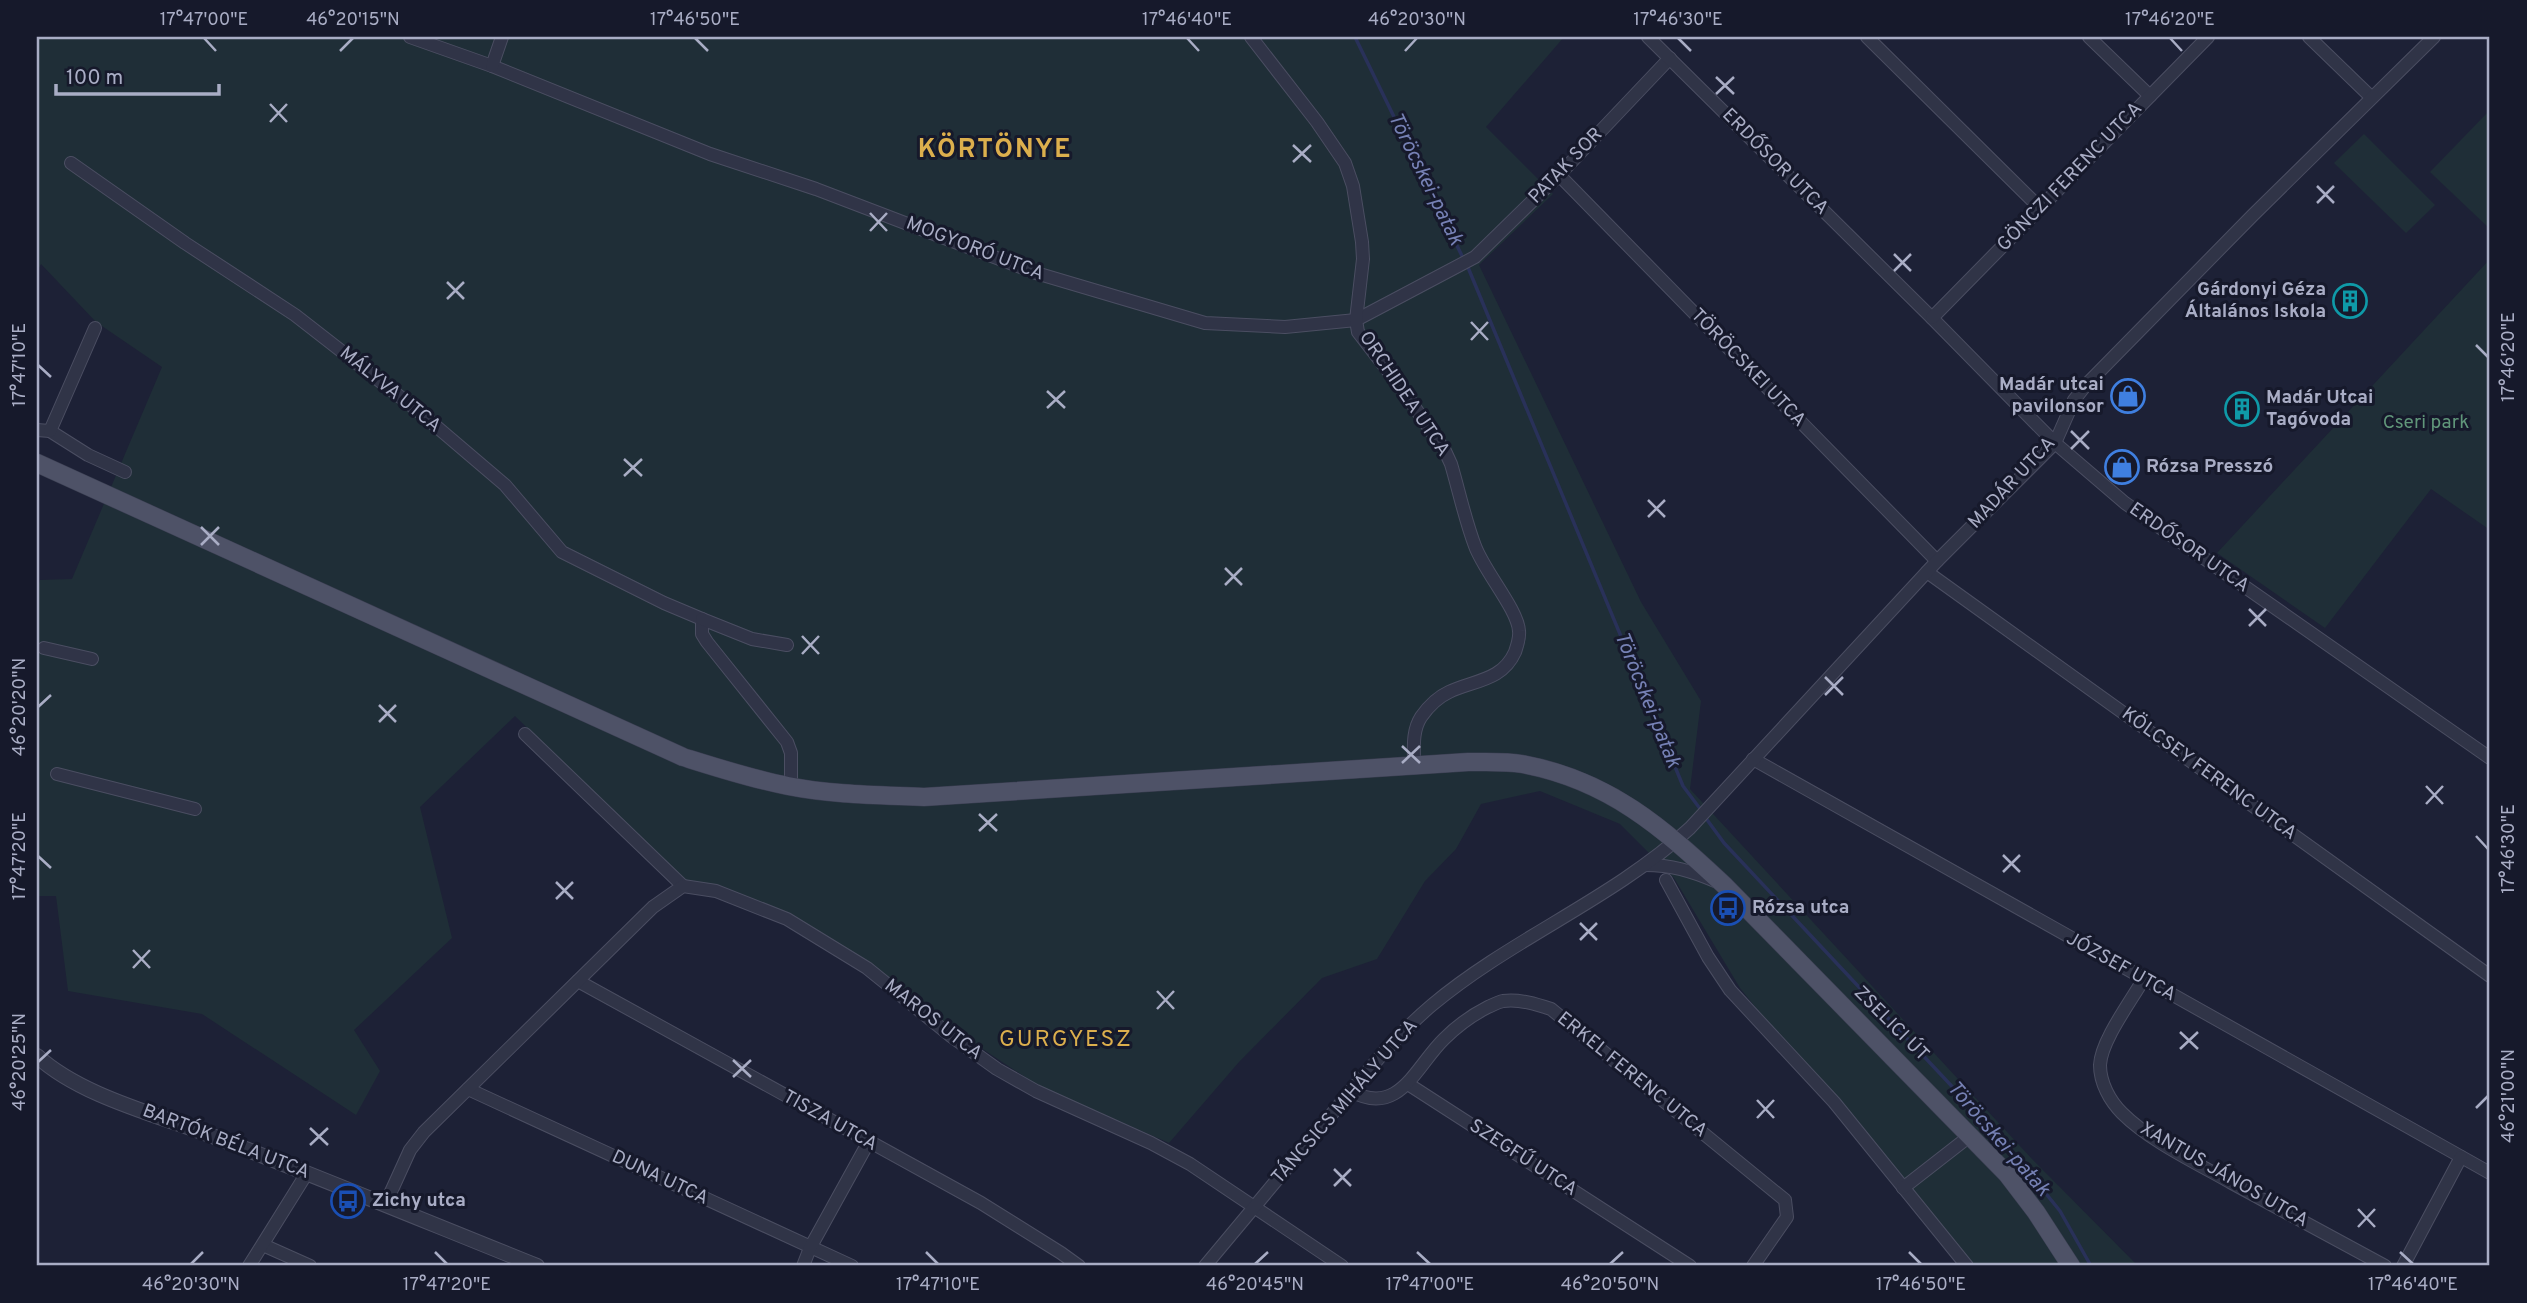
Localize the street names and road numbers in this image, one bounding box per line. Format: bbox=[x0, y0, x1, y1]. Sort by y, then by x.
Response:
street label: GÖNCZI FERENC UTCA bbox=[1992, 97, 2148, 257]
street label: ERDŐSOR UTCA bbox=[1717, 103, 1834, 220]
street label: PATAK SOR bbox=[1524, 123, 1608, 209]
street label: MOGYORÓ UTCA bbox=[902, 211, 1048, 286]
street label: TÖRÖCSKEI UTCA bbox=[1685, 303, 1811, 432]
street label: ORCHIDEA UTCA bbox=[1353, 327, 1455, 461]
street label: MÁLYVA UTCA bbox=[334, 341, 446, 438]
street label: MADÁR UTCA bbox=[1962, 431, 2061, 534]
street label: ERDŐSOR UTCA bbox=[2124, 497, 2254, 598]
street label: KÖLCSEY FERENC UTCA bbox=[2117, 702, 2302, 846]
street label: JÓZSEF UTCA bbox=[2062, 926, 2181, 1007]
street label: MAROS UTCA bbox=[879, 974, 987, 1066]
street label: ZSELICI ÚT bbox=[1848, 981, 1934, 1067]
street label: ERKEL FERENC UTCA bbox=[1552, 1007, 1712, 1143]
street label: TÁNCSICS MIHÁLY UTCA bbox=[1266, 1014, 1423, 1189]
street label: TISZA UTCA bbox=[778, 1085, 882, 1157]
street label: BARTÓK BÉLA UTCA bbox=[139, 1098, 313, 1185]
street label: SZEGFŰ UTCA bbox=[1465, 1113, 1582, 1202]
street label: XANTUS JÁNOS UTCA bbox=[2135, 1116, 2313, 1233]
street label: DUNA UTCA bbox=[608, 1145, 712, 1211]

